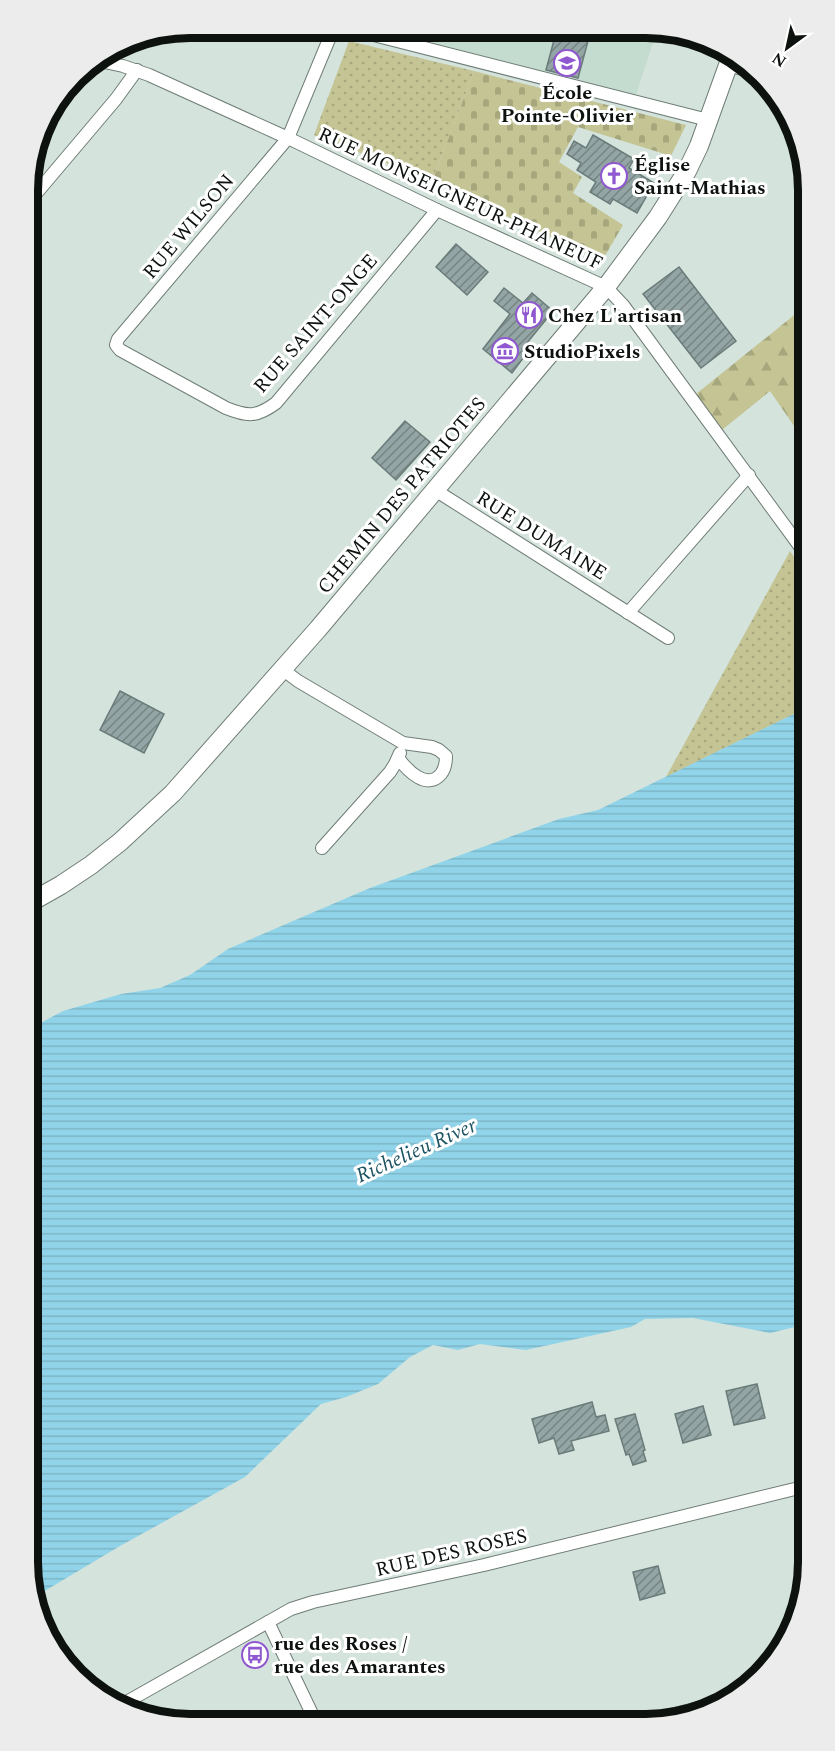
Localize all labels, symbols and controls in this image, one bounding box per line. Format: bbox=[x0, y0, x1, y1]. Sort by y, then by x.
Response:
north arrow bbox=[757, 18, 817, 78]
text: N bbox=[767, 46, 791, 73]
school or university icon: École Pointe-Olivier bbox=[552, 48, 582, 78]
place label: École Pointe-Olivier bbox=[501, 78, 634, 131]
street label: RUE MONSEIGNEUR-PHANEUF bbox=[313, 119, 608, 278]
place label: Église Saint-Mathias bbox=[634, 150, 766, 203]
church icon: Église Saint-Mathias bbox=[599, 161, 629, 191]
street label: RUE WILSON bbox=[136, 167, 242, 286]
street label: RUE SAINT-ONGE bbox=[246, 247, 385, 400]
restaurant icon: Chez L'artisan bbox=[514, 300, 544, 330]
place label: Chez L'artisan bbox=[548, 301, 682, 331]
museum icon: StudioPixels bbox=[490, 336, 520, 366]
place label: StudioPixels bbox=[524, 337, 640, 367]
street label: CHEMIN DES PATRIOTES bbox=[310, 391, 493, 601]
street label: RUE DUMAINE bbox=[470, 484, 613, 588]
water label: Richelieu River bbox=[351, 1110, 483, 1192]
street label: RUE DES ROSES bbox=[372, 1521, 530, 1585]
place label: rue des Roses / rue des Amarantes bbox=[274, 1629, 446, 1682]
bus stop icon: rue des Roses / rue des Amarantes bbox=[240, 1640, 270, 1670]

